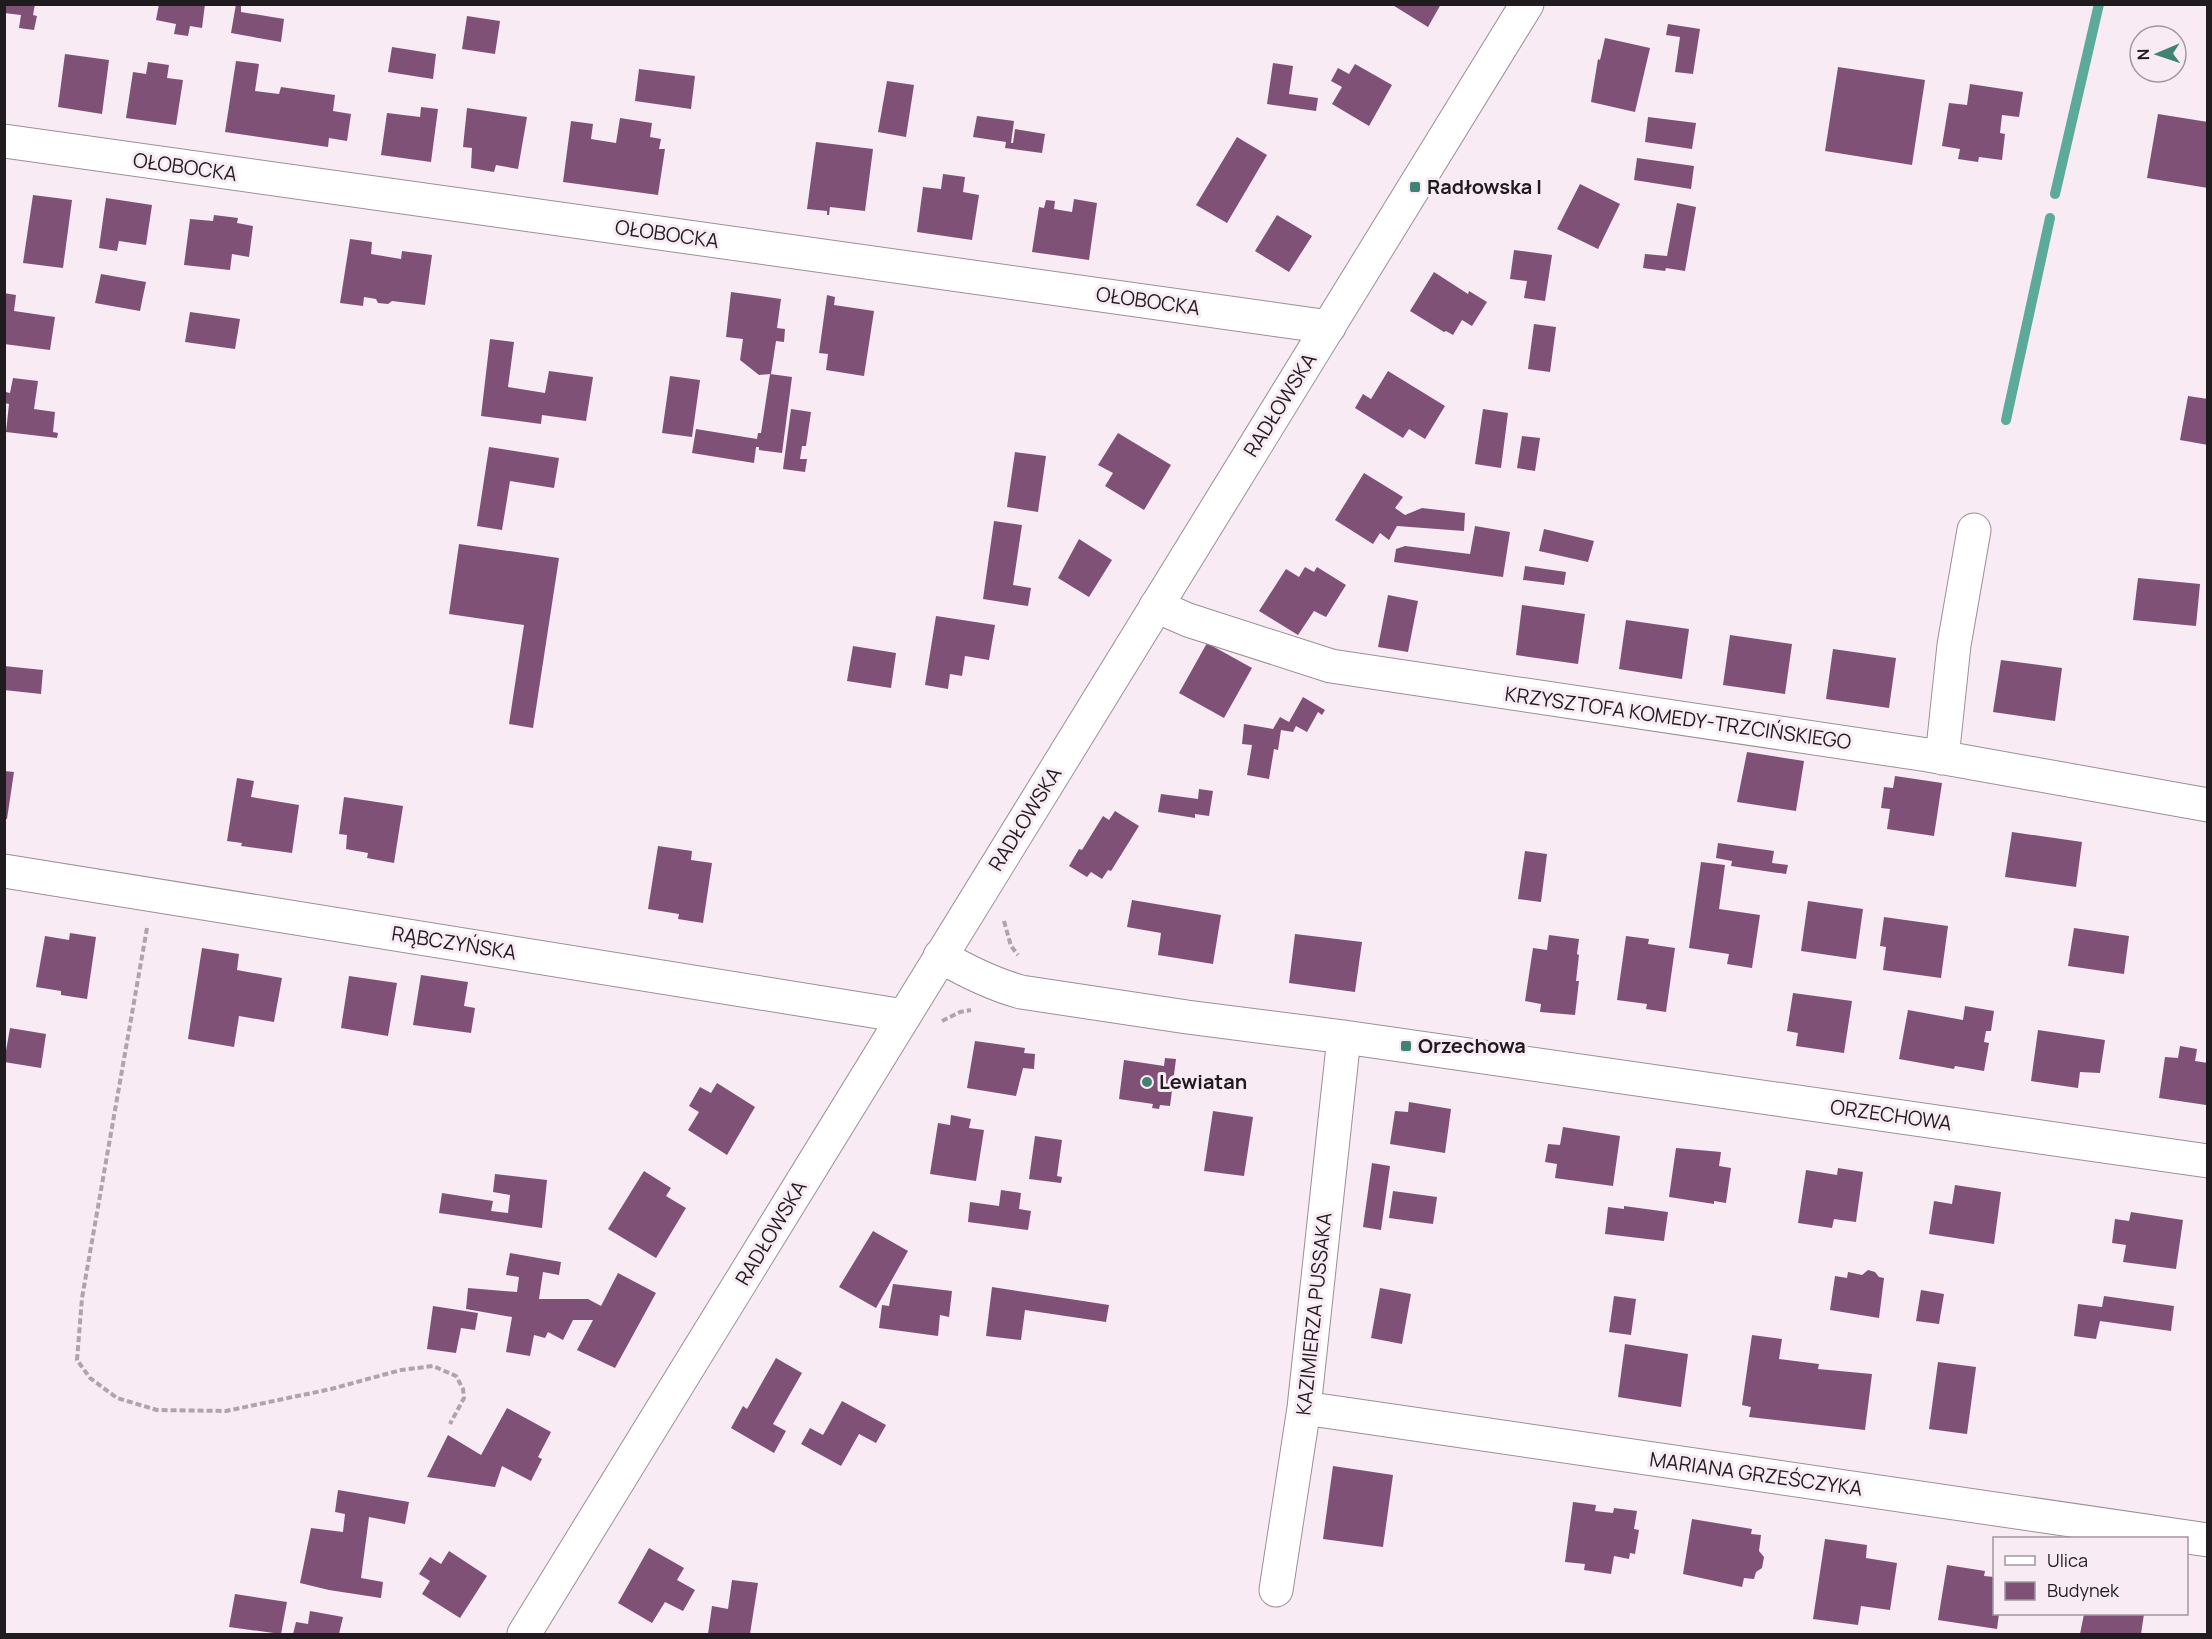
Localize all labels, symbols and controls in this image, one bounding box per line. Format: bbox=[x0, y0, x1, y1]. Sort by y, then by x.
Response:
north arrow bbox=[2128, 24, 2188, 84]
text: N bbox=[2132, 48, 2154, 61]
street label: OŁOBOCKA bbox=[131, 146, 239, 187]
place label: Radłowska I bbox=[1427, 173, 1542, 200]
marker: Radłowska I bbox=[1408, 180, 1422, 194]
street label: OŁOBOCKA bbox=[613, 213, 721, 254]
street label: OŁOBOCKA bbox=[1094, 280, 1202, 321]
street label: RADŁOWSKA bbox=[1237, 347, 1322, 462]
street label: KRZYSZTOFA KOMEDY-TRZCIŃSKIEGO bbox=[1503, 680, 1853, 755]
street label: RADŁOWSKA bbox=[982, 761, 1067, 876]
street label: RĄBCZYŃSKA bbox=[390, 919, 519, 966]
place label: Orzechowa bbox=[1418, 1032, 1526, 1059]
marker: Orzechowa bbox=[1399, 1039, 1413, 1053]
place label: Lewiatan bbox=[1159, 1068, 1247, 1095]
marker: Lewiatan bbox=[1140, 1075, 1154, 1089]
street label: ORZECHOWA bbox=[1829, 1093, 1954, 1136]
street label: RADŁOWSKA bbox=[729, 1175, 813, 1290]
street label: KAZIMIERZA PUSSAKA bbox=[1289, 1211, 1338, 1417]
street label: MARIANA GRZEŚCZYKA bbox=[1648, 1445, 1865, 1502]
legend bbox=[1993, 1537, 2188, 1615]
text: Ulica bbox=[2047, 1548, 2088, 1572]
text: Budynek bbox=[2047, 1578, 2120, 1602]

